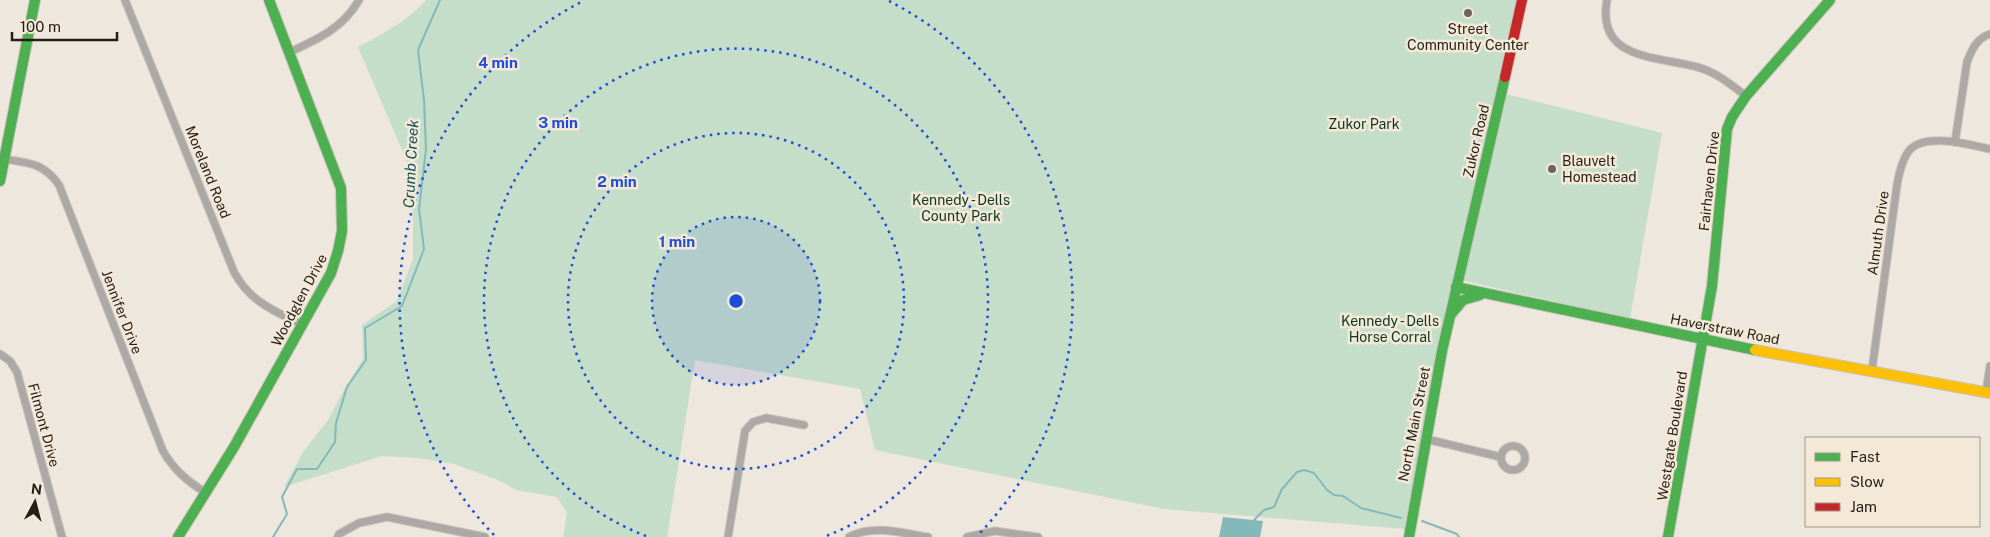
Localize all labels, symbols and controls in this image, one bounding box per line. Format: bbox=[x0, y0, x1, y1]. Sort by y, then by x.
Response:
marker: Street Community Center bbox=[1462, 7, 1474, 19]
scale bar bbox=[12, 10, 118, 42]
text: 100 m bbox=[20, 18, 61, 35]
place label: Street Community Center bbox=[1407, 21, 1529, 53]
text: 4 min bbox=[478, 54, 518, 71]
street label: Zukor Road bbox=[1460, 103, 1492, 179]
text: 3 min bbox=[538, 114, 578, 131]
park label: Zukor Park bbox=[1328, 116, 1400, 132]
water label: Crumb Creek bbox=[400, 118, 421, 209]
street label: Moreland Road bbox=[182, 123, 234, 221]
street label: Fairhaven Drive bbox=[1696, 130, 1722, 232]
place label: Blauvelt Homestead bbox=[1562, 153, 1637, 185]
marker: Blauvelt Homestead bbox=[1546, 163, 1558, 175]
text: 2 min bbox=[597, 173, 637, 190]
street label: Almuth Drive bbox=[1864, 190, 1892, 276]
park label: Kennedy - Dells County Park bbox=[912, 192, 1010, 224]
text: 1 min bbox=[659, 233, 695, 250]
street label: Woodglen Drive bbox=[268, 251, 330, 349]
street label: Jennifer Drive bbox=[99, 268, 145, 356]
centre of rings bbox=[727, 292, 745, 310]
street label: Haverstraw Road bbox=[1669, 311, 1781, 347]
park label: Kennedy - Dells Horse Corral bbox=[1341, 313, 1439, 345]
street label: North Main Street bbox=[1395, 365, 1433, 483]
street label: Westgate Boulevard bbox=[1654, 370, 1690, 502]
street label: Filmont Drive bbox=[25, 381, 63, 469]
legend bbox=[1805, 437, 1980, 527]
text: Fast bbox=[1850, 448, 1880, 465]
text: Slow bbox=[1850, 473, 1885, 490]
north arrow bbox=[10, 477, 60, 527]
text: N bbox=[30, 480, 43, 498]
text: Jam bbox=[1850, 498, 1877, 515]

